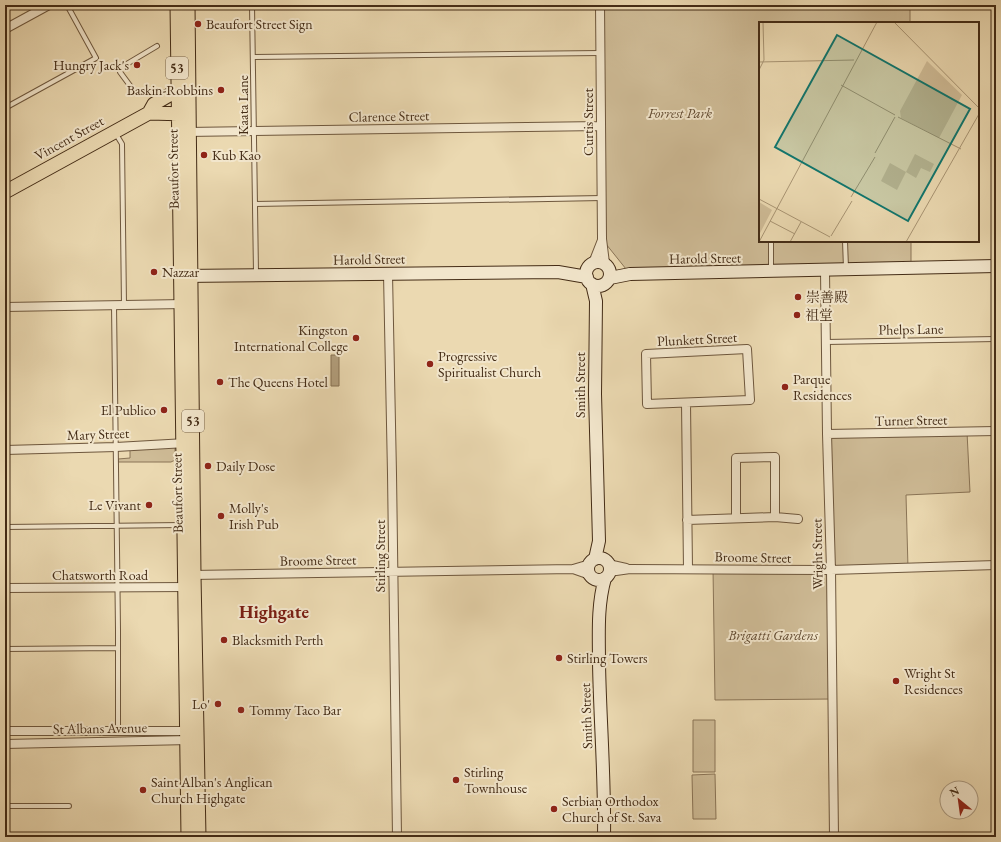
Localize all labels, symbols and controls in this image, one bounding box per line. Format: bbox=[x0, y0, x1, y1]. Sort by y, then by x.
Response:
place label: Beaufort Street Sign bbox=[206, 15, 313, 33]
marker: Beaufort Street Sign bbox=[193, 19, 203, 29]
inset map bbox=[759, 22, 979, 242]
place label: Hungry Jack's bbox=[53, 56, 129, 74]
road number: 53 bbox=[166, 57, 188, 79]
marker: Hungry Jack's bbox=[132, 60, 142, 70]
street label: Kaata Lane bbox=[234, 74, 252, 135]
place label: Baskin-Robbins bbox=[127, 81, 213, 99]
marker: Baskin-Robbins bbox=[216, 85, 226, 95]
street label: Curtis Street bbox=[579, 87, 597, 156]
park label: Forrest Park bbox=[647, 104, 713, 122]
street label: Clarence Street bbox=[348, 106, 430, 126]
street label: Vincent Street bbox=[31, 111, 107, 164]
street label: Beaufort Street bbox=[163, 128, 183, 209]
place label: Kub Kao bbox=[212, 146, 261, 164]
marker: Kub Kao bbox=[199, 150, 209, 160]
street label: Harold Street bbox=[669, 248, 742, 268]
street label: Harold Street bbox=[333, 249, 406, 269]
place label: Nazzar bbox=[162, 263, 200, 281]
marker: Nazzar bbox=[149, 267, 159, 277]
place label: 崇善殿 bbox=[806, 288, 848, 306]
marker: 崇善殿 bbox=[793, 292, 803, 302]
place label: 祖堂 bbox=[805, 306, 833, 324]
marker: 祖堂 bbox=[792, 310, 802, 320]
street label: Phelps Lane bbox=[878, 319, 944, 339]
place label: Kingston International College bbox=[234, 321, 349, 355]
street label: Plunkett Street bbox=[656, 328, 738, 350]
marker: Kingston International College bbox=[351, 333, 361, 343]
place label: Progressive Spiritualist Church bbox=[438, 347, 541, 381]
street label: Smith Street bbox=[571, 351, 589, 418]
marker: Progressive Spiritualist Church bbox=[425, 359, 435, 369]
place label: Parque Residences bbox=[793, 370, 852, 404]
place label: The Queens Hotel bbox=[228, 373, 329, 391]
marker: The Queens Hotel bbox=[215, 377, 225, 387]
marker: Parque Residences bbox=[780, 382, 790, 392]
place label: El Publico bbox=[101, 401, 156, 419]
marker: El Publico bbox=[159, 405, 169, 415]
road number: 53 bbox=[182, 410, 204, 432]
street label: Turner Street bbox=[875, 410, 948, 430]
street label: Mary Street bbox=[67, 424, 130, 444]
street label: Beaufort Street bbox=[167, 452, 187, 533]
place label: Daily Dose bbox=[216, 457, 276, 475]
marker: Daily Dose bbox=[203, 461, 213, 471]
place label: Le Vivant bbox=[89, 496, 142, 514]
place label: Molly's Irish Pub bbox=[229, 499, 279, 533]
marker: Le Vivant bbox=[144, 500, 154, 510]
marker: Molly's Irish Pub bbox=[216, 511, 226, 521]
street label: Wright Street bbox=[807, 518, 827, 590]
street label: Stirling Street bbox=[371, 519, 389, 592]
street label: Broome Street bbox=[715, 547, 792, 567]
street label: Broome Street bbox=[280, 550, 357, 570]
street label: Chatsworth Road bbox=[52, 566, 149, 584]
district label: Highgate bbox=[239, 600, 309, 623]
park label: Brigatti Gardens bbox=[727, 626, 818, 644]
place label: Blacksmith Perth bbox=[232, 631, 323, 649]
marker: Blacksmith Perth bbox=[219, 635, 229, 645]
place label: Stirling Towers bbox=[567, 649, 648, 667]
marker: Stirling Towers bbox=[554, 653, 564, 663]
place label: Wright St Residences bbox=[904, 664, 963, 698]
marker: Wright St Residences bbox=[891, 676, 901, 686]
street label: Smith Street bbox=[576, 682, 596, 749]
place label: Lo' bbox=[192, 695, 210, 713]
marker: Lo' bbox=[213, 699, 223, 709]
place label: Tommy Taco Bar bbox=[249, 701, 341, 719]
marker: Tommy Taco Bar bbox=[236, 705, 246, 715]
street label: St Albans Avenue bbox=[53, 718, 148, 738]
place label: Stirling Townhouse bbox=[464, 763, 528, 797]
place label: Saint Alban's Anglican Church Highgate bbox=[151, 773, 273, 807]
marker: Stirling Townhouse bbox=[451, 775, 461, 785]
north arrow bbox=[939, 780, 979, 820]
text: N bbox=[947, 783, 962, 800]
marker: Saint Alban's Anglican Church Highgate bbox=[138, 785, 148, 795]
place label: Serbian Orthodox Church of St. Sava bbox=[562, 792, 662, 826]
marker: Serbian Orthodox Church of St. Sava bbox=[549, 804, 559, 814]

